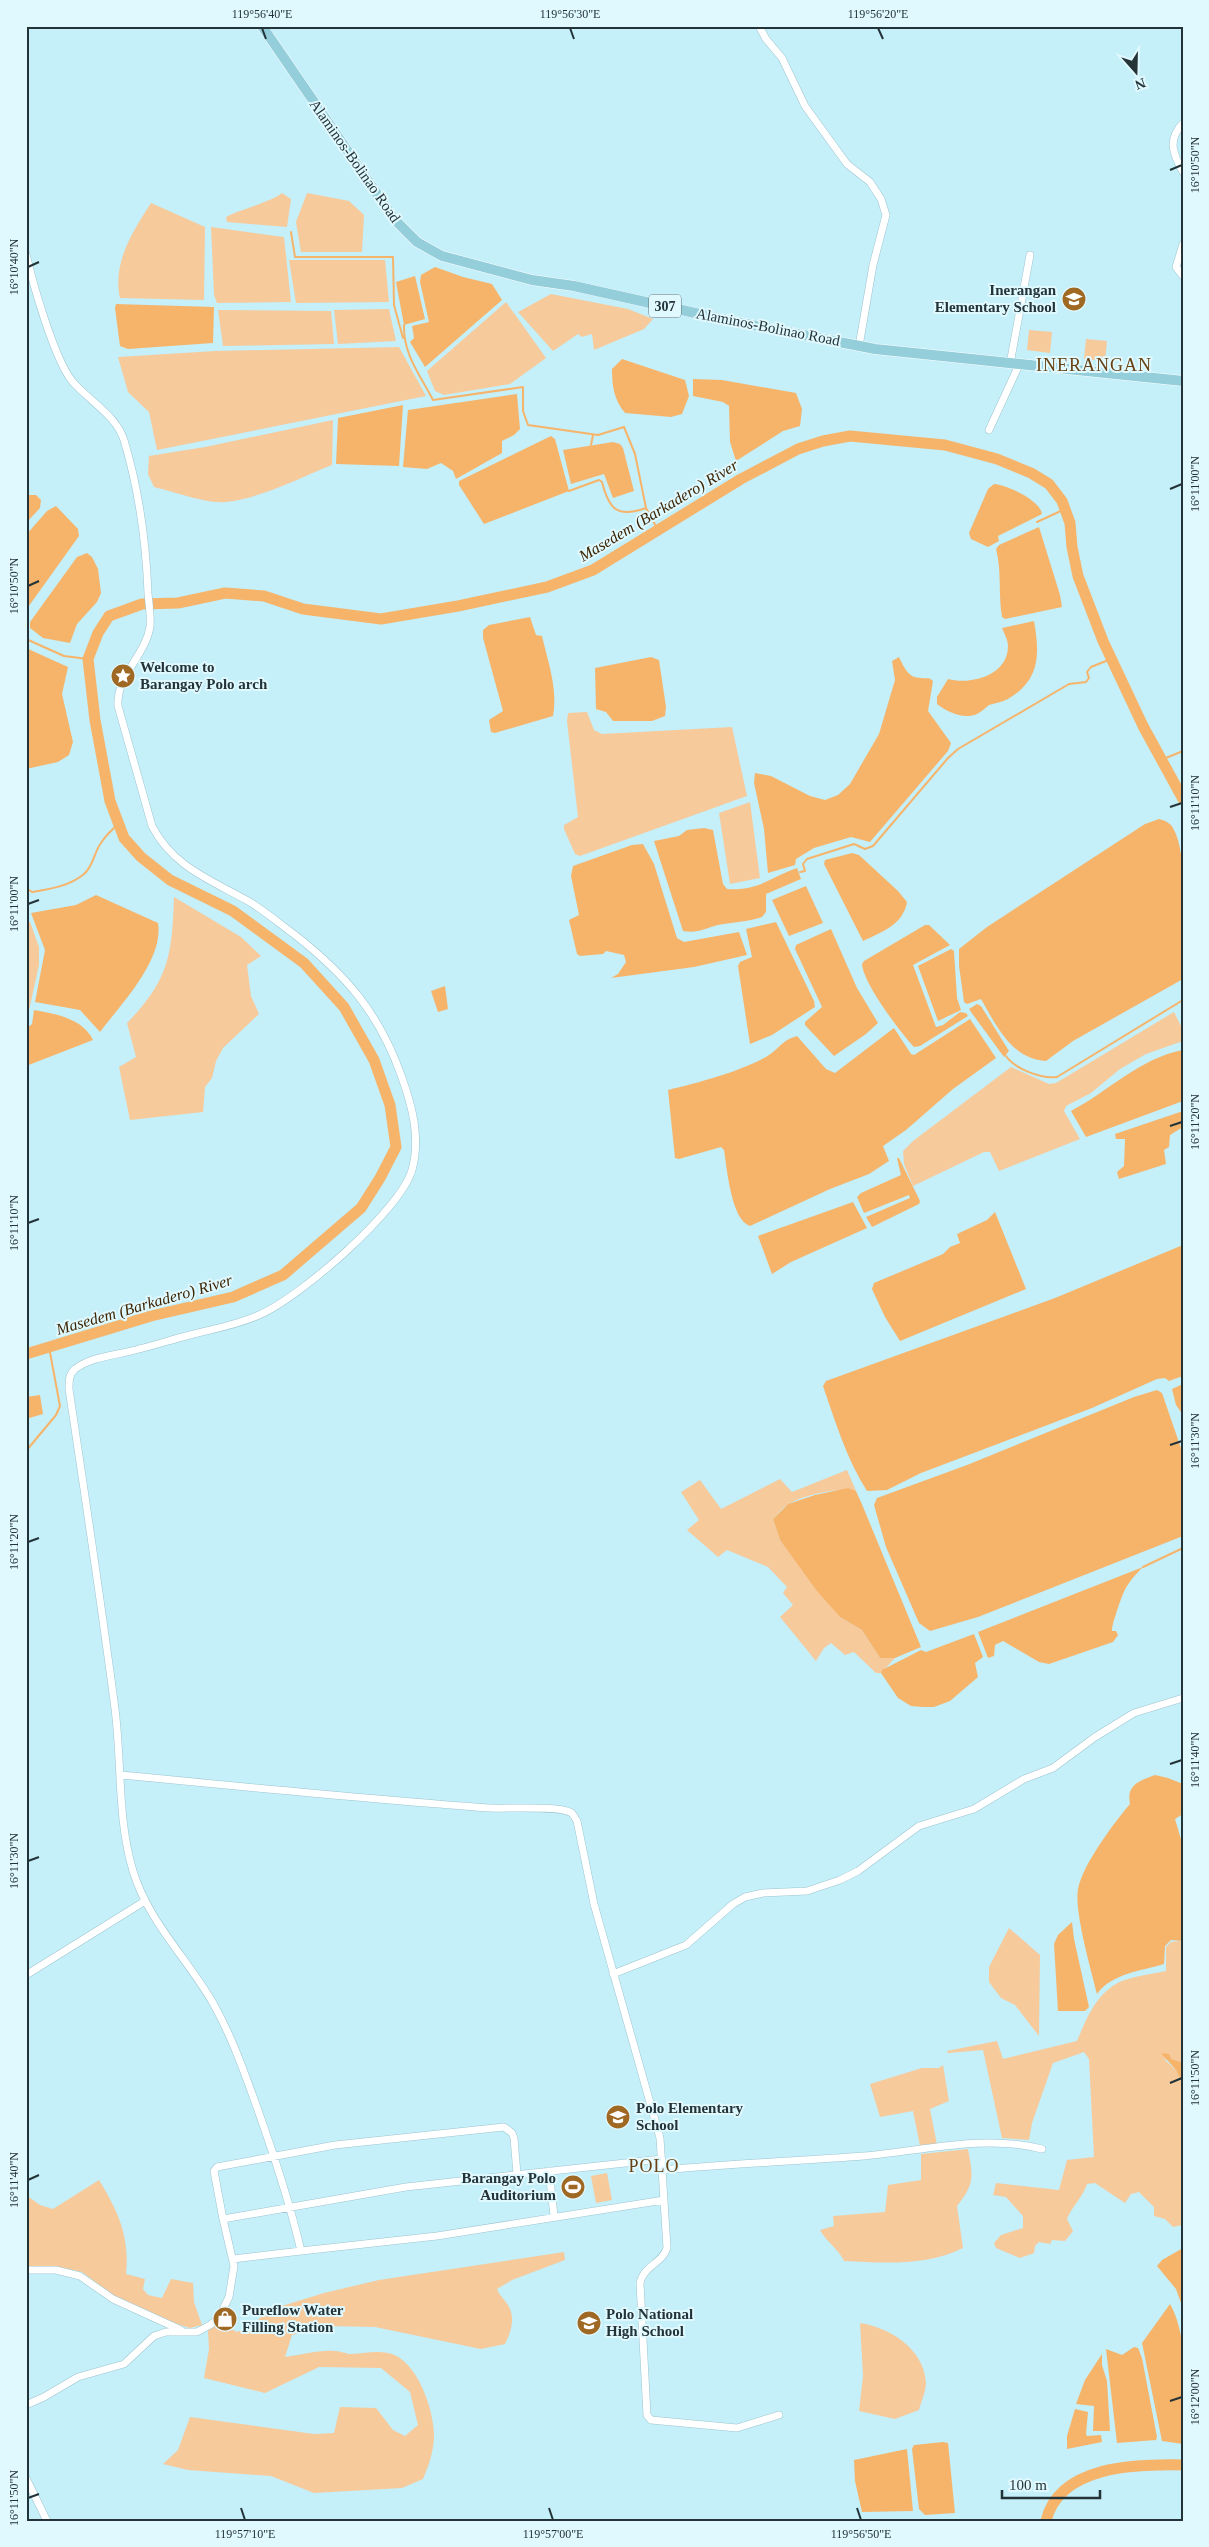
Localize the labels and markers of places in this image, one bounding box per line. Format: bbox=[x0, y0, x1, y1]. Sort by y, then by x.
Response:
place label: Inerangan Elementary School bbox=[935, 282, 1057, 315]
school or university icon: Inerangan Elementary School bbox=[1061, 286, 1087, 312]
place label: Welcome to Barangay Polo arch bbox=[140, 659, 268, 692]
place icon: Welcome to Barangay Polo arch bbox=[110, 663, 136, 689]
place label: Polo Elementary School bbox=[636, 2100, 744, 2133]
school or university icon: Polo Elementary School bbox=[605, 2104, 631, 2130]
place label: Barangay Polo Auditorium bbox=[461, 2170, 557, 2203]
sports icon: Barangay Polo Auditorium bbox=[560, 2174, 586, 2200]
place label: Pureflow Water Filling Station bbox=[242, 2302, 344, 2335]
shop icon: Pureflow Water Filling Station bbox=[212, 2306, 238, 2332]
place label: Polo National High School bbox=[606, 2306, 693, 2339]
school or university icon: Polo National High School bbox=[576, 2310, 602, 2336]

